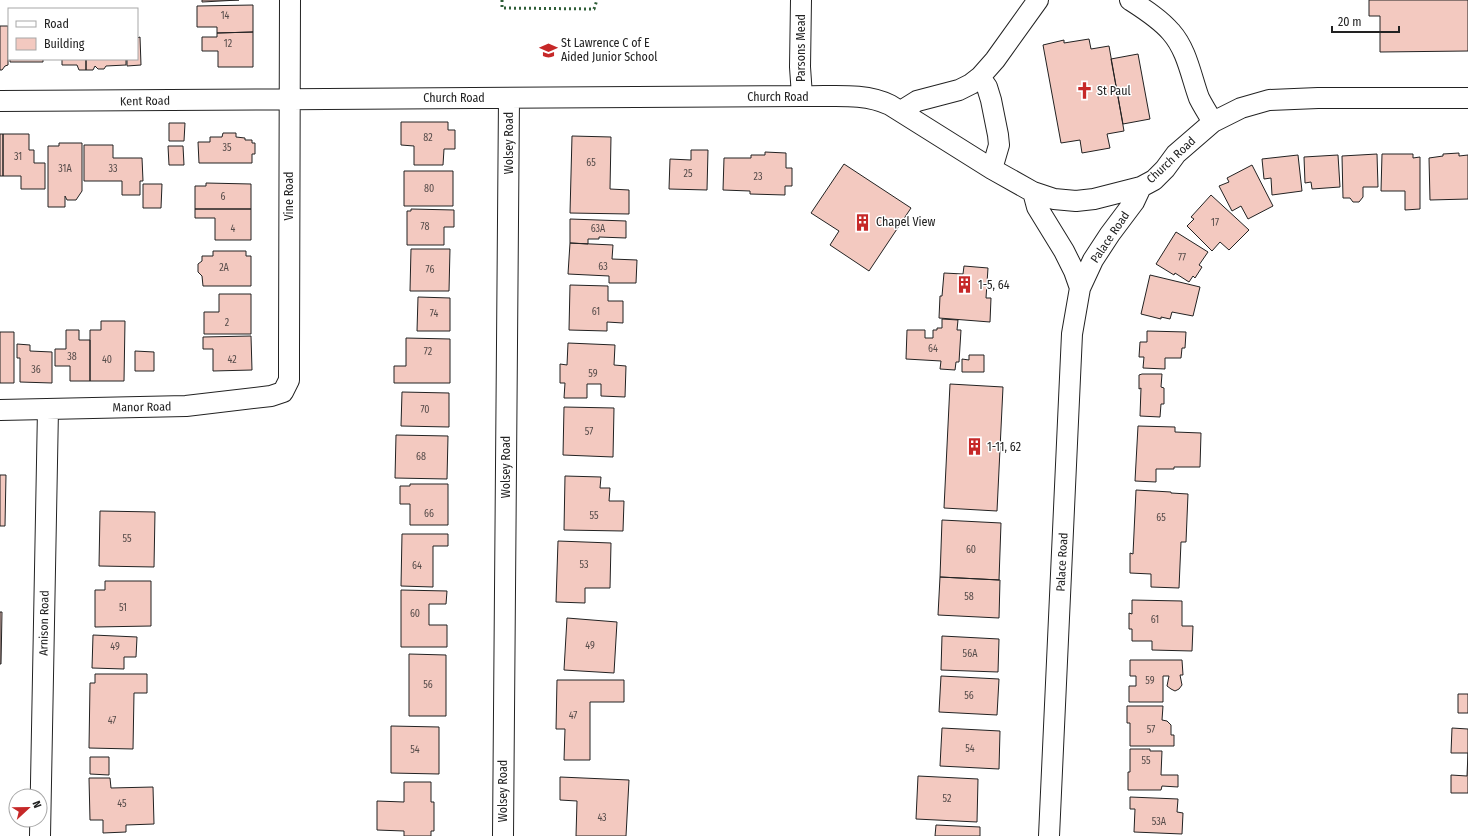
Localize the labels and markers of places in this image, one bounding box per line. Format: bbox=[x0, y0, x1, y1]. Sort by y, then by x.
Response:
place label: St Lawrence C of E Aided Junior School bbox=[561, 36, 657, 64]
school or university icon: St Lawrence C of E Aided Junior School bbox=[538, 40, 558, 60]
church icon: St Paul bbox=[1074, 81, 1094, 101]
place label: St Paul bbox=[1097, 84, 1131, 98]
building icon: Chapel View bbox=[853, 212, 873, 232]
place label: Chapel View bbox=[876, 215, 936, 229]
building icon: 1-5, 64 bbox=[955, 275, 975, 295]
place label: 1-5, 64 bbox=[978, 278, 1010, 292]
building icon: 1-11, 62 bbox=[964, 437, 984, 457]
place label: 1-11, 62 bbox=[987, 440, 1021, 454]

